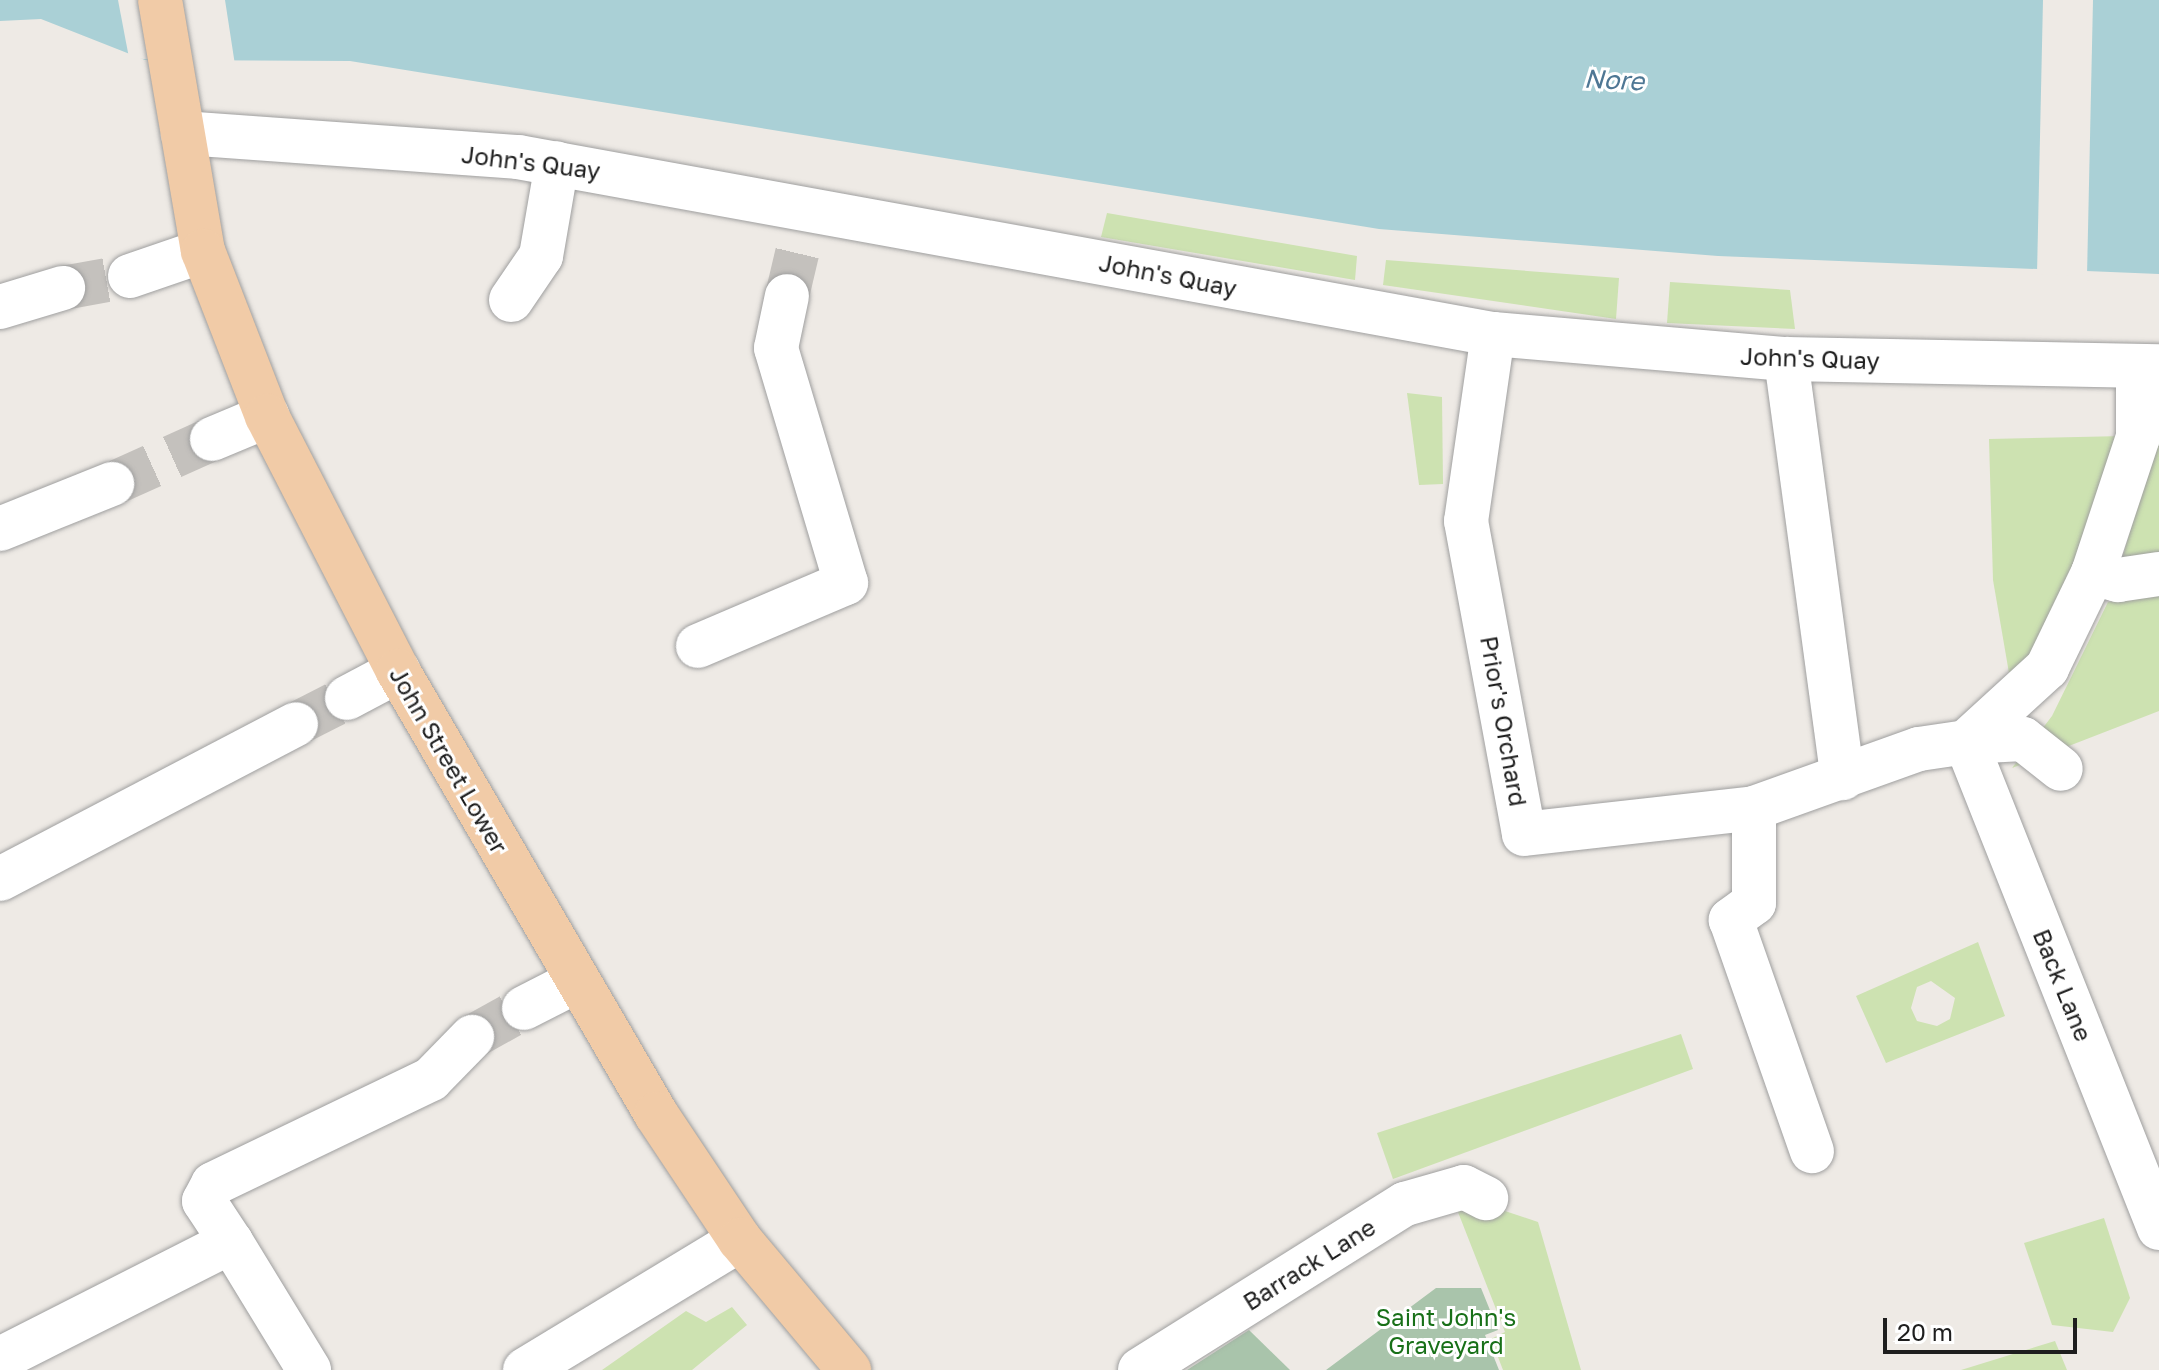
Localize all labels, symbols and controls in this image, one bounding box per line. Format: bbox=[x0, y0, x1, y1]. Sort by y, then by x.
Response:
water label: Nore bbox=[1583, 63, 1645, 97]
street label: John's Quay bbox=[460, 139, 602, 185]
street label: John's Quay bbox=[1097, 248, 1239, 302]
street label: John's Quay bbox=[1740, 341, 1880, 375]
street label: Prior's Orchard bbox=[1475, 634, 1533, 808]
street label: John Street Lower bbox=[384, 662, 514, 858]
street label: Back Lane bbox=[2027, 925, 2099, 1045]
street label: Barrack Lane bbox=[1238, 1212, 1380, 1316]
scale bar bbox=[1887, 1302, 2081, 1352]
park label: Saint John's Graveyard bbox=[1376, 1303, 1516, 1359]
text: 20 m bbox=[1897, 1317, 1953, 1346]

